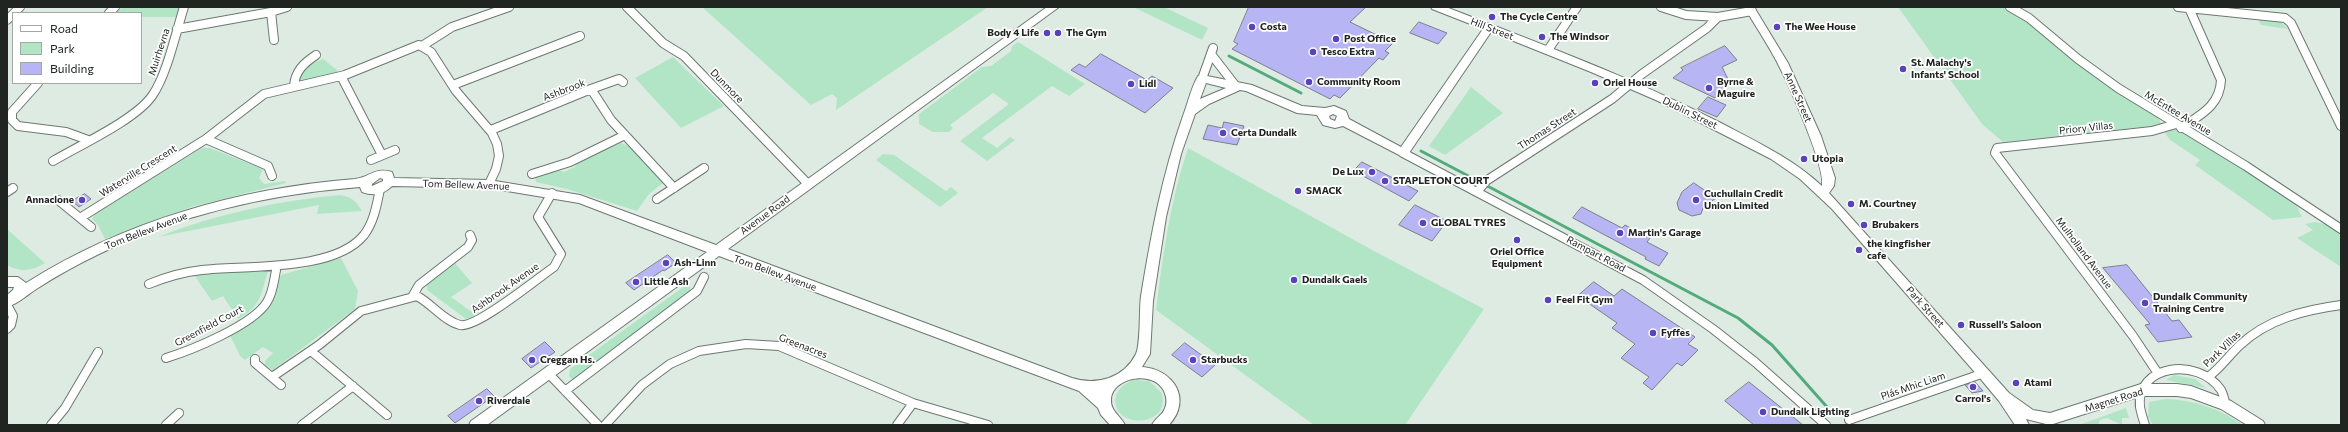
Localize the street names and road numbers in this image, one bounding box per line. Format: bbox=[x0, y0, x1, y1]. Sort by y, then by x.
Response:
street label: Hill Street bbox=[1469, 15, 1515, 43]
street label: Muirhevna bbox=[146, 27, 172, 77]
street label: Dunmore bbox=[708, 67, 746, 105]
street label: Anne Street bbox=[1782, 70, 1814, 124]
street label: Ashbrook bbox=[541, 76, 587, 104]
street label: McEntee Avenue bbox=[2142, 88, 2214, 138]
street label: Dublin Street bbox=[1660, 94, 1720, 132]
street label: Thomas Street bbox=[1516, 106, 1578, 152]
street label: Priory Villas bbox=[2058, 119, 2114, 137]
street label: Waterville Crescent bbox=[97, 142, 179, 200]
street label: Tom Bellew Avenue bbox=[422, 177, 510, 193]
street label: Avenue Road bbox=[738, 193, 792, 237]
street label: Tom Bellew Avenue bbox=[103, 210, 189, 252]
street label: Mulholland Avenue bbox=[2053, 215, 2115, 291]
street label: Rampart Road bbox=[1564, 233, 1628, 275]
street label: Tom Bellew Avenue bbox=[732, 252, 818, 294]
street label: Ashbrook Avenue bbox=[469, 260, 541, 316]
street label: Park Street bbox=[1903, 284, 1947, 330]
street label: Greenfield Court bbox=[173, 303, 245, 349]
street label: Park Villas bbox=[2201, 328, 2243, 370]
street label: Greenacres bbox=[777, 331, 829, 361]
street label: Plás Mhic Liam bbox=[1879, 369, 1947, 403]
street label: Magnet Road bbox=[2083, 385, 2145, 415]

